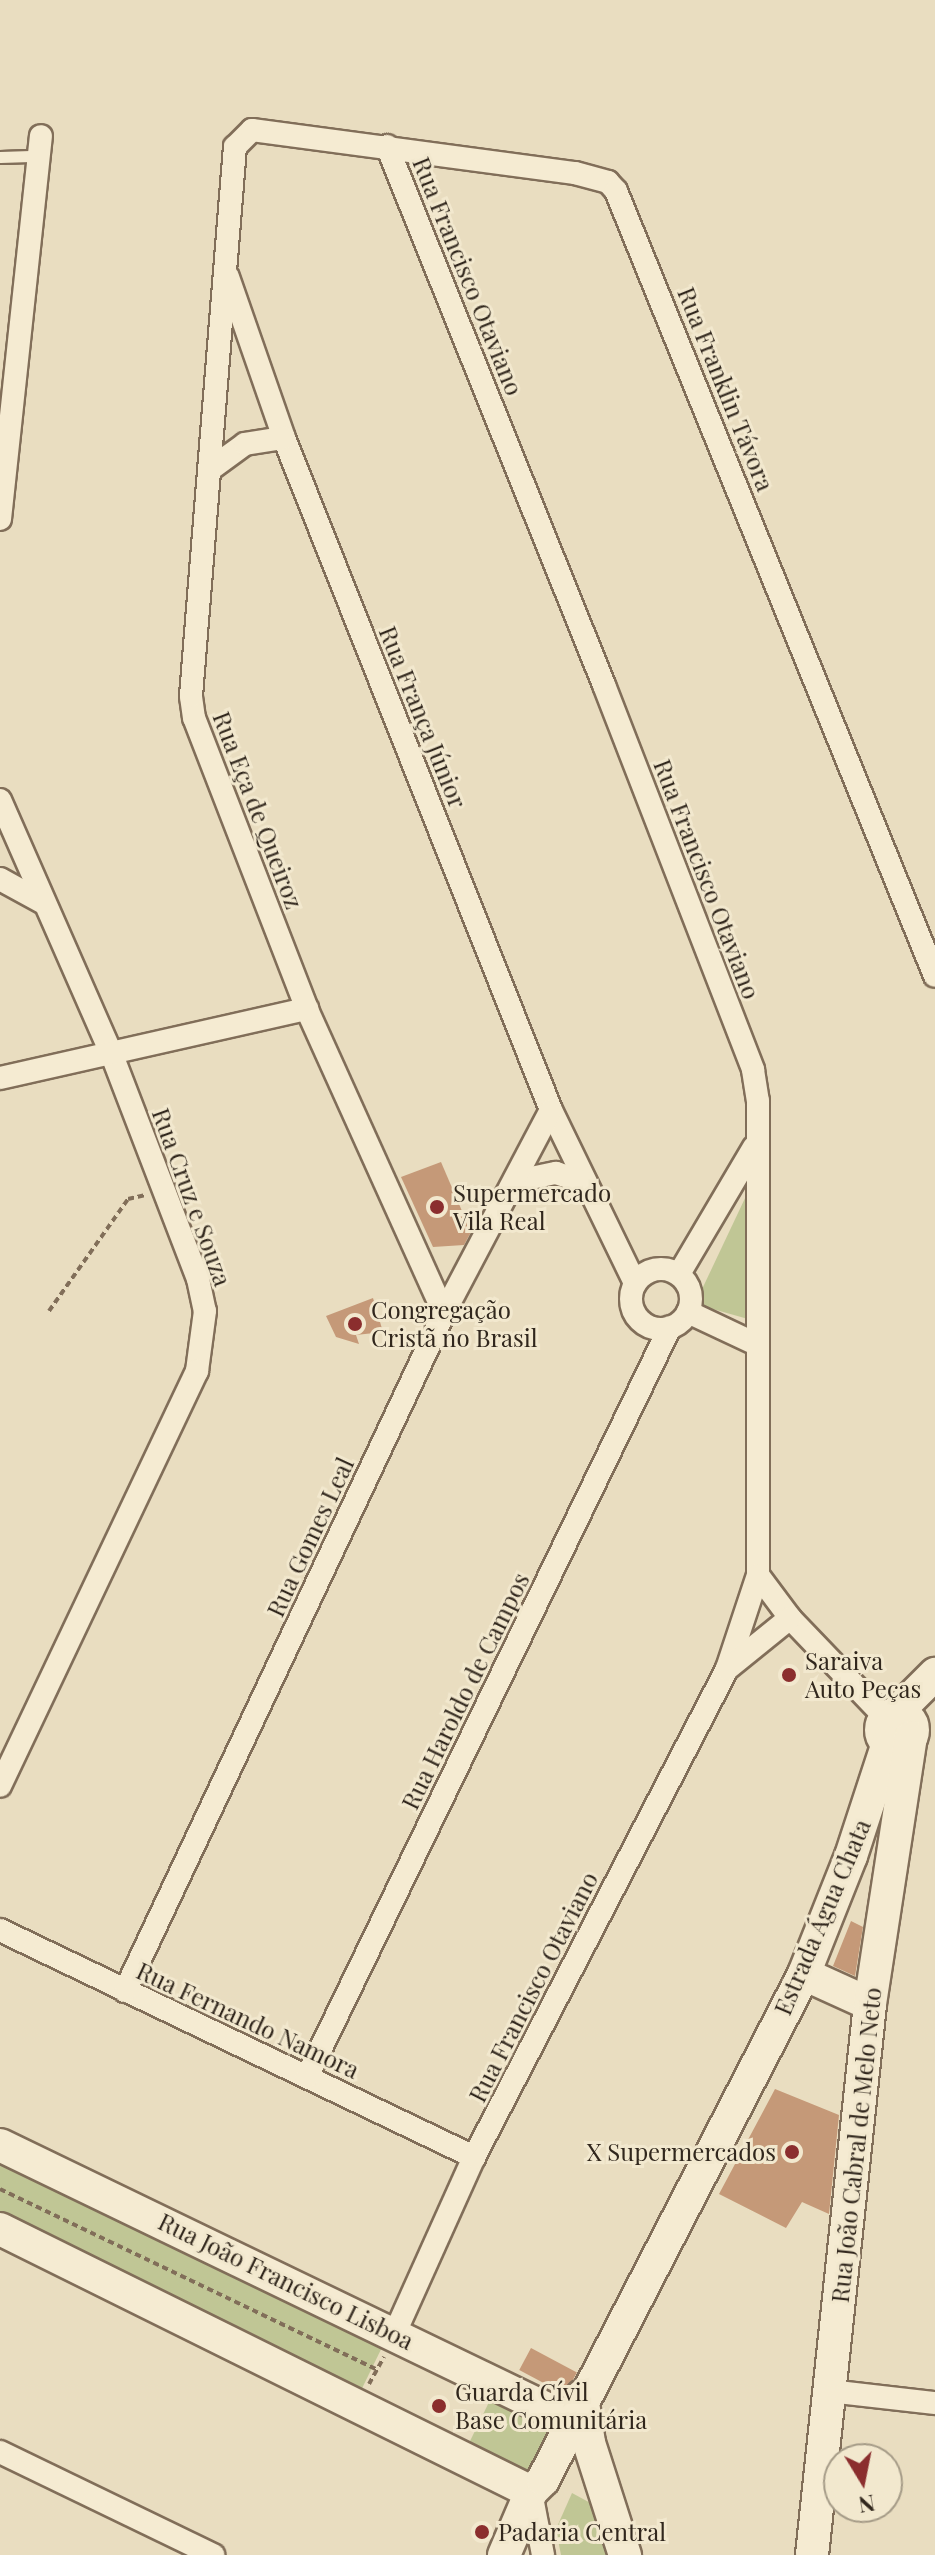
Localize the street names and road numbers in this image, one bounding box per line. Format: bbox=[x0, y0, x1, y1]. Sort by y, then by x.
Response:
street label: Rua Francisco Otaviano bbox=[407, 153, 529, 399]
street label: Rua Franklin Távora bbox=[672, 282, 780, 496]
street label: Rua França Júnior bbox=[373, 622, 473, 812]
street label: Rua Eça de Queiroz bbox=[207, 707, 309, 913]
street label: Rua Francisco Otaviano bbox=[648, 755, 766, 1003]
street label: Rua Cruz e Souza bbox=[146, 1104, 238, 1290]
street label: Rua Gomes Leal bbox=[260, 1453, 360, 1621]
street label: Rua Haroldo de Campos bbox=[395, 1568, 535, 1814]
street label: Estrada Água Chata bbox=[768, 1814, 876, 2020]
street label: Rua Francisco Otaviano bbox=[462, 1867, 604, 2107]
street label: Rua Fernando Namora bbox=[132, 1956, 364, 2084]
street label: Rua João Cabral de Melo Neto bbox=[825, 1986, 887, 2304]
street label: Rua João Francisco Lisboa bbox=[154, 2207, 418, 2355]

